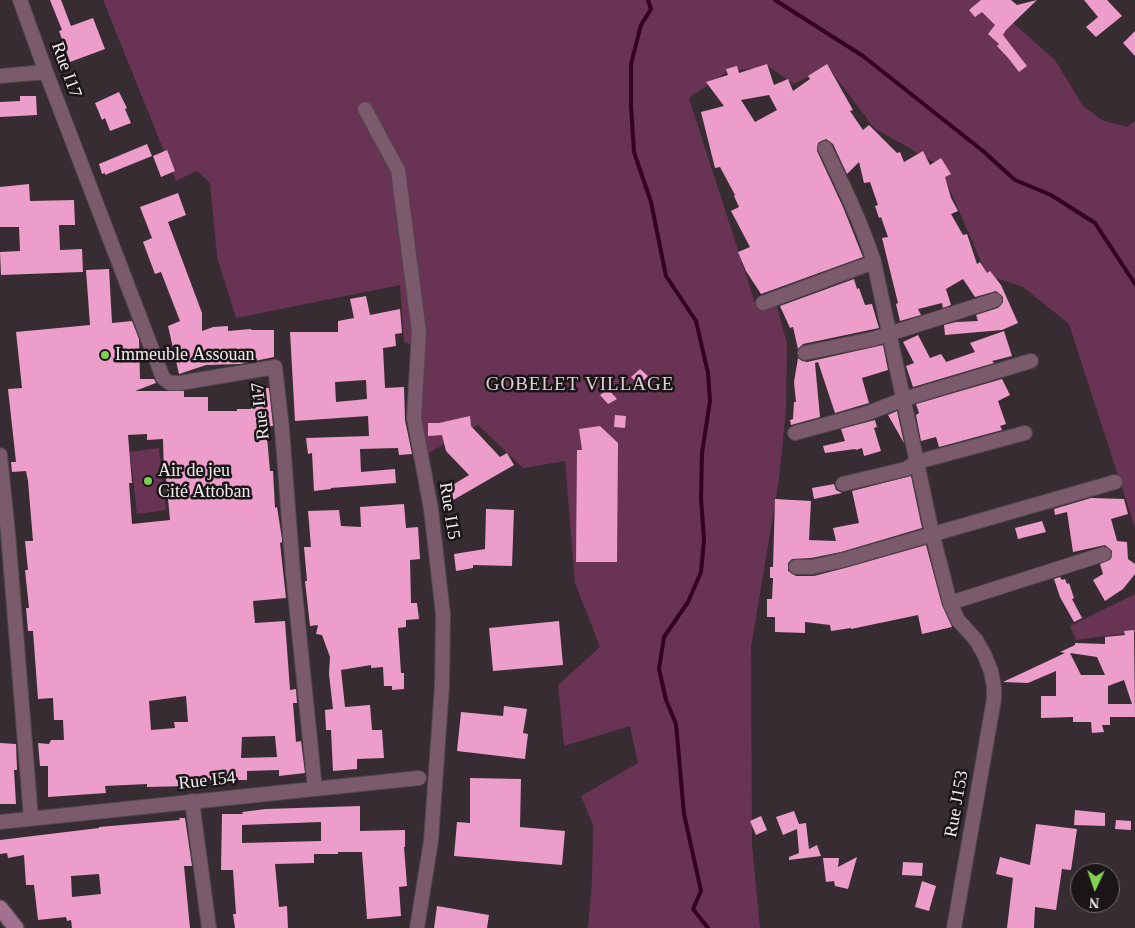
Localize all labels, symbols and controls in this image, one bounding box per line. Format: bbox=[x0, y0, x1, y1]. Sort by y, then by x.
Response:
street label: Rue I17 bbox=[46, 39, 86, 101]
place label: Immeuble Assouan bbox=[115, 344, 254, 366]
marker: Immeuble Assouan bbox=[99, 349, 111, 361]
district label: GOBELET VILLAGE bbox=[484, 374, 676, 396]
street label: Rue I17 bbox=[247, 381, 275, 441]
place label: Air de jeu Cité Attoban bbox=[158, 460, 250, 502]
marker: Air de jeu Cité Attoban bbox=[142, 475, 154, 487]
street label: Rue I15 bbox=[434, 481, 464, 541]
street label: Rue I54 bbox=[177, 767, 237, 795]
street label: Rue J153 bbox=[941, 769, 973, 839]
north arrow bbox=[1070, 863, 1120, 913]
text: N bbox=[1089, 895, 1100, 910]

